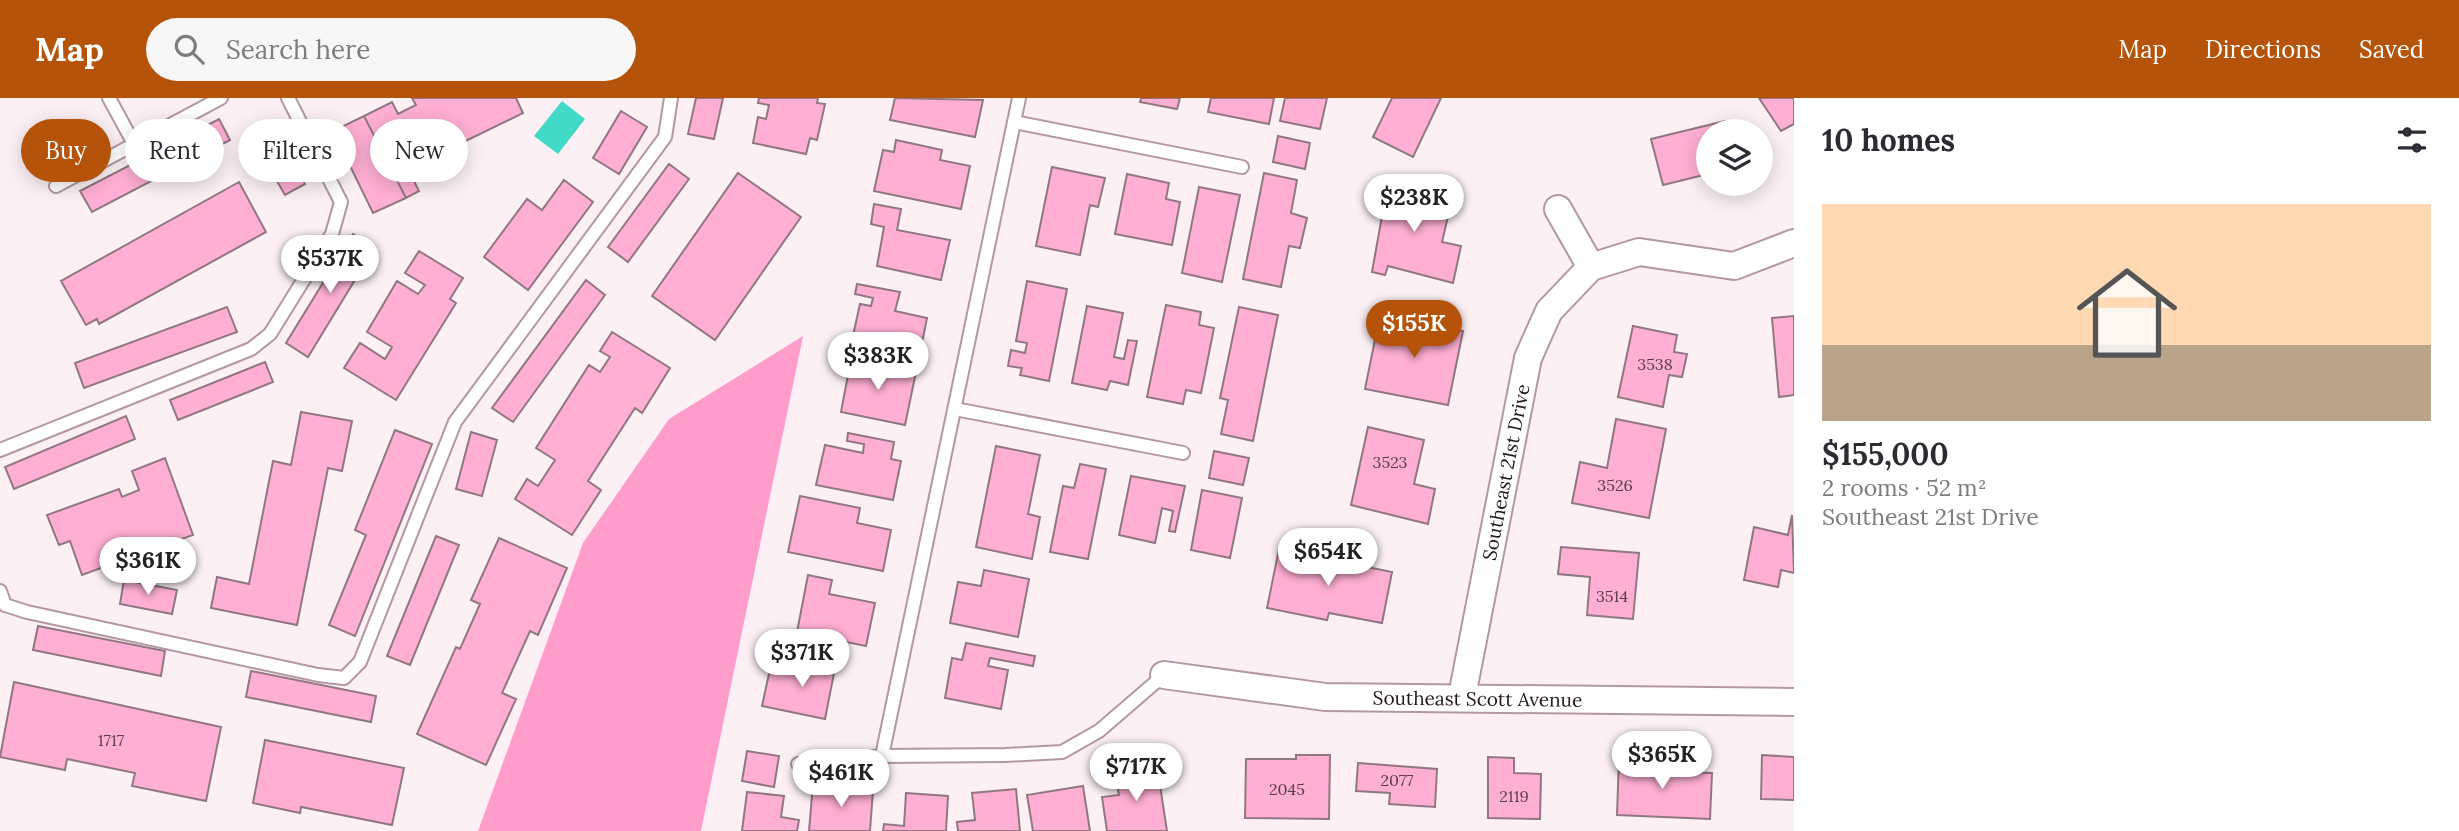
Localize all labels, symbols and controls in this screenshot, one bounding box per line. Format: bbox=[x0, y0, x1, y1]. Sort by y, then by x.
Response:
search box bbox=[146, 18, 636, 81]
text: Map bbox=[35, 28, 104, 70]
icon: search bbox=[170, 30, 208, 68]
text: Search here bbox=[226, 33, 370, 66]
text: Map bbox=[2118, 34, 2167, 65]
text: Directions bbox=[2205, 34, 2321, 65]
text: Saved bbox=[2359, 34, 2424, 65]
chip: Buy bbox=[21, 119, 111, 182]
chip: Rent bbox=[125, 119, 224, 182]
chip: Filters bbox=[238, 119, 356, 182]
chip: New bbox=[370, 119, 468, 182]
map controls bbox=[1696, 119, 1773, 196]
button: layers bbox=[1696, 119, 1773, 196]
text: 10 homes bbox=[1822, 121, 1955, 159]
icon: filters bbox=[2393, 121, 2431, 159]
pin: $238K bbox=[1365, 174, 1463, 234]
text: $238K bbox=[1380, 182, 1448, 211]
pin: $537K bbox=[281, 236, 379, 295]
text: $537K bbox=[297, 243, 363, 272]
icon: home bbox=[2064, 250, 2190, 376]
pin: $155K bbox=[1365, 300, 1463, 360]
text: $155K bbox=[1382, 308, 1446, 337]
pin: $383K bbox=[829, 332, 927, 392]
text: $383K bbox=[844, 340, 912, 369]
house number: 3538 bbox=[1637, 354, 1673, 374]
street label: Southeast 21st Drive bbox=[1477, 382, 1535, 562]
text: $155,000 bbox=[1822, 435, 1949, 473]
house number: 3523 bbox=[1373, 452, 1408, 472]
text: 2 rooms · 52 m² bbox=[1822, 473, 1987, 502]
house number: 3526 bbox=[1597, 475, 1633, 495]
text: Southeast 21st Drive bbox=[1822, 502, 2039, 531]
pin: $654K bbox=[1279, 528, 1377, 588]
text: $654K bbox=[1294, 536, 1362, 565]
pin: $361K bbox=[99, 538, 197, 597]
text: $361K bbox=[115, 545, 181, 574]
house number: 3514 bbox=[1596, 586, 1628, 606]
pin: $371K bbox=[753, 630, 851, 689]
text: $371K bbox=[771, 637, 833, 666]
street label: Southeast Scott Avenue bbox=[1373, 686, 1582, 712]
house number: 1717 bbox=[98, 730, 125, 750]
pin: $365K bbox=[1613, 732, 1711, 791]
text: $365K bbox=[1628, 739, 1696, 768]
pin: $717K bbox=[1087, 744, 1185, 803]
pin: $461K bbox=[792, 750, 890, 809]
text: $717K bbox=[1106, 751, 1166, 780]
text: $461K bbox=[808, 757, 874, 786]
house number: 2077 bbox=[1381, 770, 1414, 790]
house number: 2045 bbox=[1269, 779, 1305, 799]
house number: 2119 bbox=[1499, 786, 1529, 806]

